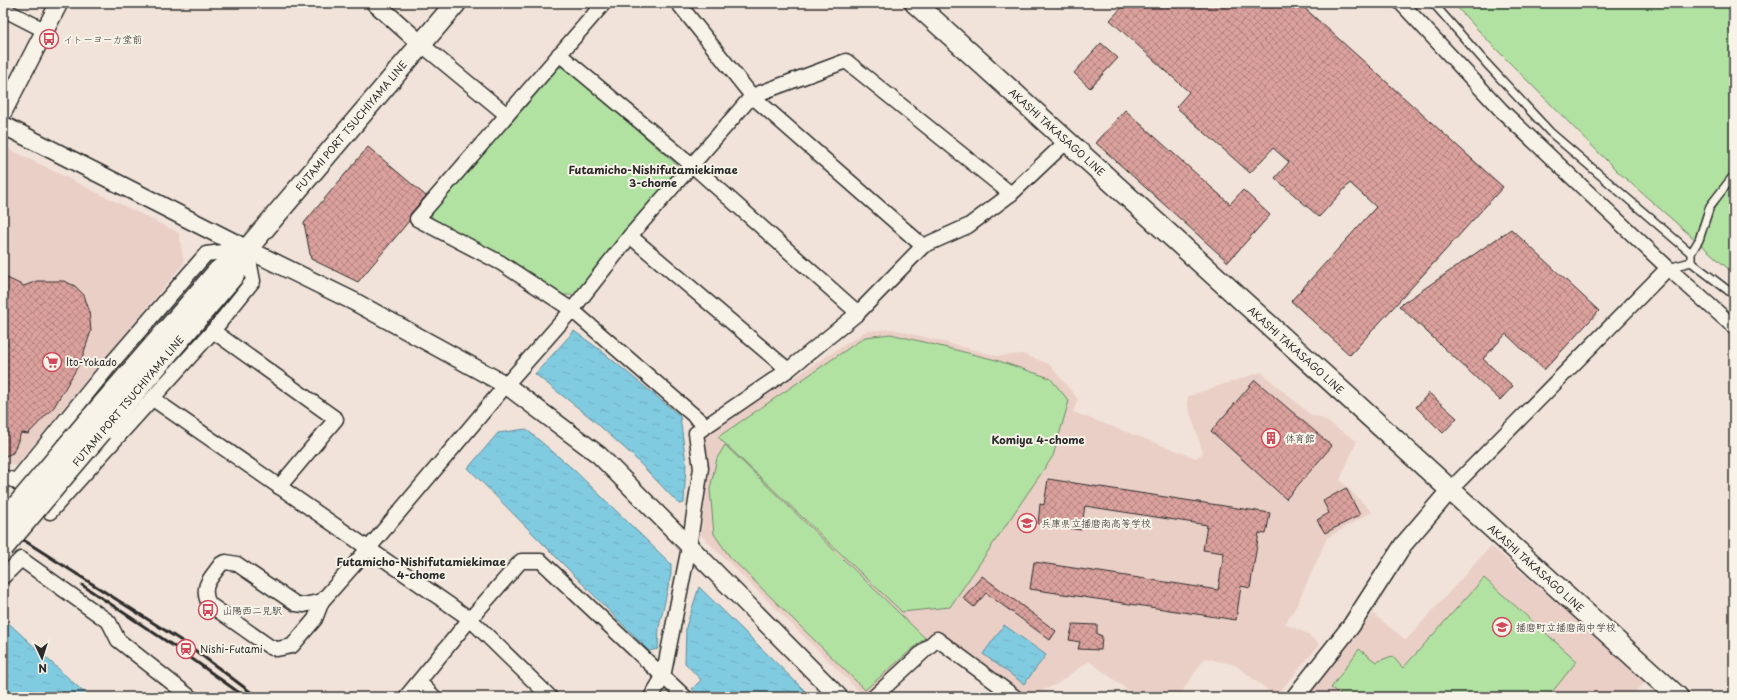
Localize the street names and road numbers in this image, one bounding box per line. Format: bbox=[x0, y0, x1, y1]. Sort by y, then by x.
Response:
street label: FUTAMI PORT TSUCHIYAMA LINE bbox=[291, 57, 410, 194]
street label: AKASHI TAKASAGO LINE bbox=[1006, 84, 1109, 179]
street label: AKASHI TAKASAGO LINE bbox=[1245, 302, 1348, 397]
street label: FUTAMI PORT TSUCHIYAMA LINE bbox=[68, 332, 187, 469]
street label: AKASHI TAKASAGO LINE bbox=[1485, 520, 1588, 615]

